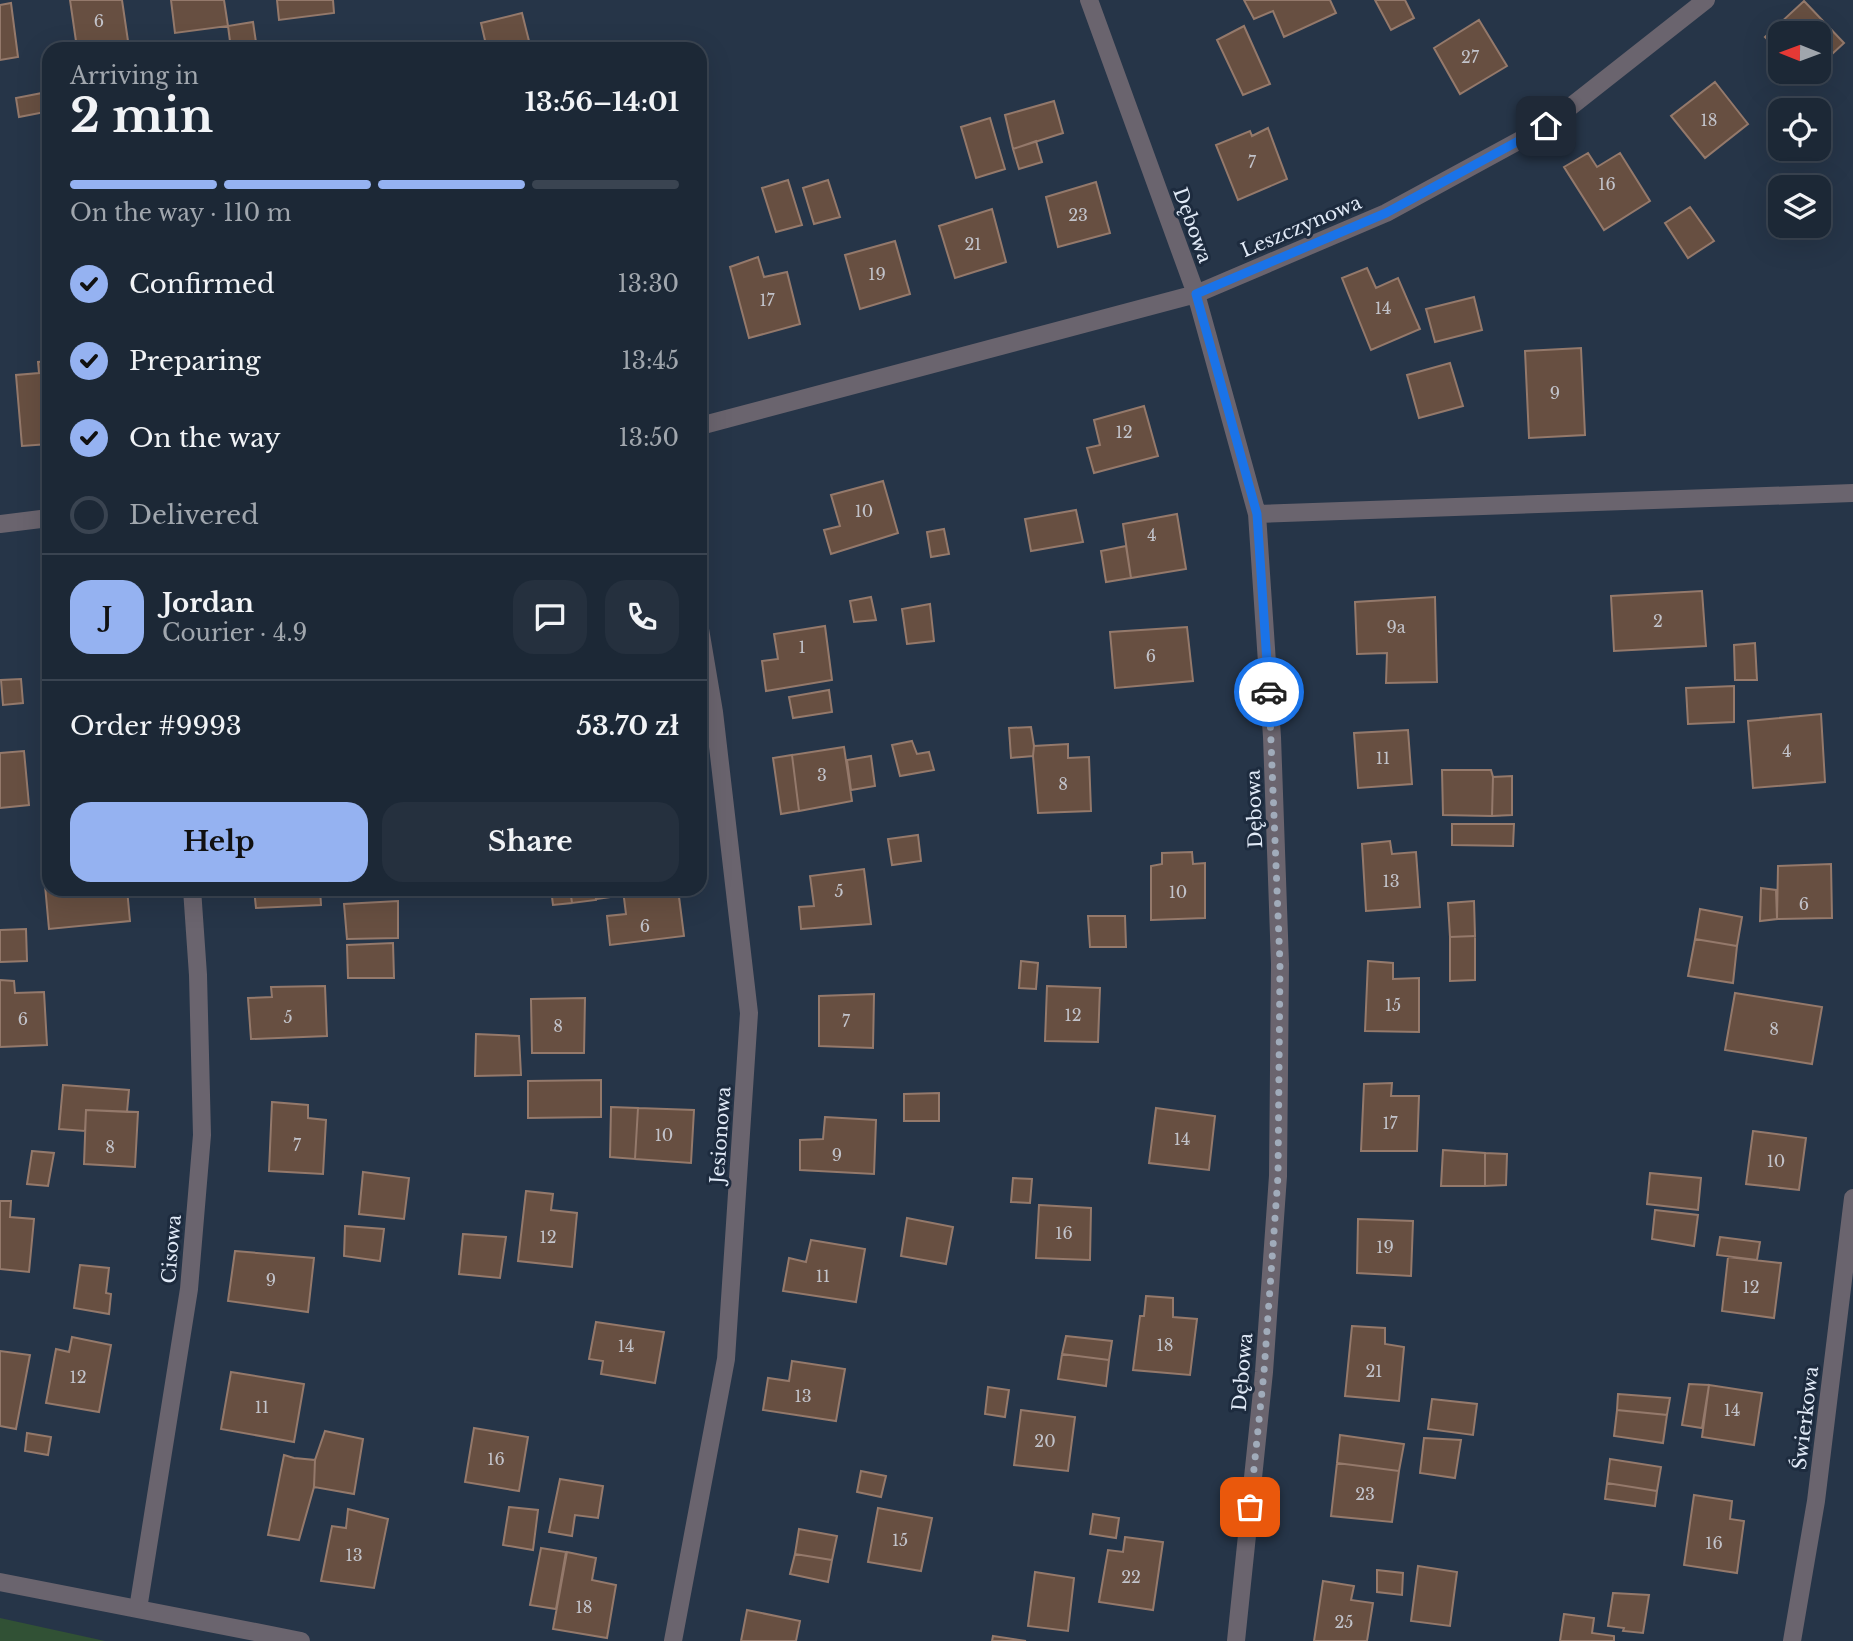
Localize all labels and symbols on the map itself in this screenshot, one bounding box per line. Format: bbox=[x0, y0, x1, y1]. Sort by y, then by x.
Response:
house number: 6 bbox=[94, 11, 104, 31]
north arrow bbox=[1768, 21, 1830, 84]
house number: 27 bbox=[1461, 47, 1480, 67]
pin bbox=[1516, 96, 1576, 156]
house number: 18 bbox=[1701, 110, 1717, 130]
house number: 7 bbox=[1248, 152, 1257, 172]
house number: 16 bbox=[1598, 174, 1616, 194]
street label: Dębowa bbox=[1168, 184, 1217, 267]
street label: Leszczynowa bbox=[1238, 191, 1365, 262]
house number: 23 bbox=[1068, 205, 1088, 225]
house number: 21 bbox=[965, 234, 982, 254]
house number: 19 bbox=[868, 264, 886, 284]
house number: 17 bbox=[759, 290, 776, 310]
house number: 14 bbox=[1375, 298, 1391, 318]
house number: 9 bbox=[1550, 383, 1560, 403]
house number: 12 bbox=[1116, 422, 1133, 442]
house number: 10 bbox=[855, 501, 873, 521]
house number: 4 bbox=[1147, 525, 1157, 545]
house number: 2 bbox=[1653, 611, 1663, 631]
house number: 9a bbox=[1386, 617, 1406, 637]
house number: 1 bbox=[798, 637, 806, 657]
house number: 6 bbox=[1146, 646, 1156, 666]
courier bbox=[1234, 657, 1304, 727]
house number: 4 bbox=[1782, 741, 1792, 761]
house number: 11 bbox=[1376, 748, 1390, 768]
house number: 3 bbox=[817, 765, 827, 785]
street label: Dębowa bbox=[1242, 769, 1267, 849]
house number: 8 bbox=[1058, 774, 1068, 794]
house number: 13 bbox=[1383, 871, 1400, 891]
house number: 5 bbox=[834, 881, 844, 901]
house number: 10 bbox=[1169, 882, 1187, 902]
house number: 6 bbox=[1799, 894, 1809, 914]
house number: 6 bbox=[640, 916, 650, 936]
house number: 15 bbox=[1385, 995, 1401, 1015]
house number: 12 bbox=[1065, 1005, 1082, 1025]
house number: 5 bbox=[283, 1007, 293, 1027]
house number: 6 bbox=[18, 1009, 28, 1029]
house number: 7 bbox=[842, 1011, 851, 1031]
house number: 8 bbox=[553, 1016, 563, 1036]
house number: 8 bbox=[1769, 1019, 1779, 1039]
street label: Jesionowa bbox=[705, 1085, 735, 1187]
house number: 17 bbox=[1382, 1113, 1399, 1133]
house number: 10 bbox=[655, 1125, 673, 1145]
house number: 14 bbox=[1174, 1129, 1190, 1149]
house number: 7 bbox=[293, 1135, 302, 1155]
house number: 8 bbox=[105, 1137, 115, 1157]
house number: 9 bbox=[832, 1145, 842, 1165]
house number: 10 bbox=[1767, 1151, 1785, 1171]
street label: Cisowa bbox=[157, 1213, 186, 1284]
house number: 16 bbox=[1055, 1223, 1073, 1243]
house number: 12 bbox=[540, 1227, 557, 1247]
house number: 19 bbox=[1376, 1237, 1394, 1257]
house number: 11 bbox=[816, 1266, 830, 1286]
house number: 9 bbox=[266, 1270, 276, 1290]
house number: 12 bbox=[1743, 1277, 1760, 1297]
street label: Dębowa bbox=[1228, 1331, 1257, 1412]
house number: 18 bbox=[1157, 1335, 1173, 1355]
house number: 14 bbox=[618, 1336, 634, 1356]
house number: 21 bbox=[1366, 1361, 1383, 1381]
street label: Świerkowa bbox=[1788, 1365, 1823, 1471]
house number: 12 bbox=[70, 1367, 87, 1387]
house number: 13 bbox=[795, 1386, 812, 1406]
house number: 11 bbox=[255, 1397, 269, 1417]
house number: 14 bbox=[1724, 1400, 1740, 1420]
house number: 20 bbox=[1034, 1431, 1056, 1451]
house number: 16 bbox=[487, 1449, 505, 1469]
pin bbox=[1220, 1477, 1280, 1537]
house number: 23 bbox=[1355, 1484, 1375, 1504]
house number: 15 bbox=[892, 1530, 908, 1550]
house number: 16 bbox=[1705, 1533, 1723, 1553]
house number: 13 bbox=[346, 1545, 363, 1565]
house number: 22 bbox=[1121, 1567, 1141, 1587]
house number: 18 bbox=[576, 1597, 592, 1617]
house number: 25 bbox=[1335, 1612, 1353, 1632]

